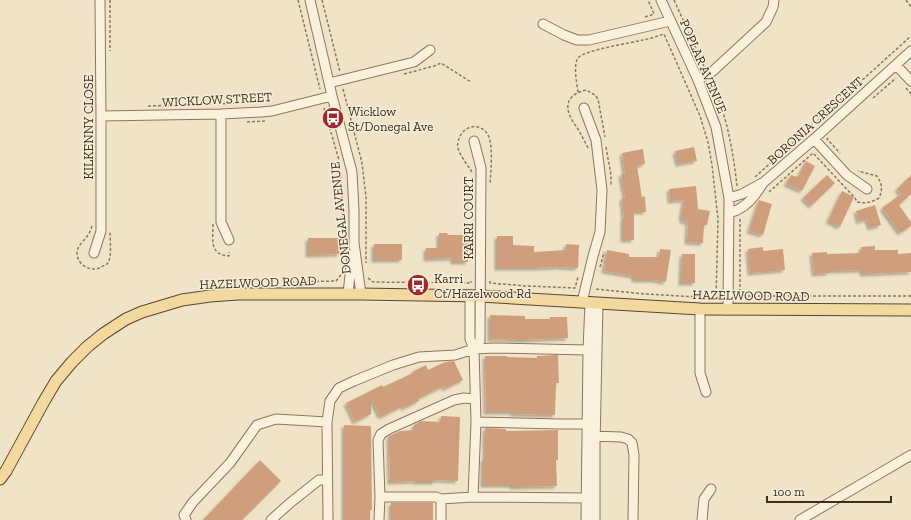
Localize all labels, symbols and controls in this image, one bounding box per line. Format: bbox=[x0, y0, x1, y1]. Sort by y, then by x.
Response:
street label: POPLAR AVENUE bbox=[677, 17, 730, 116]
street label: BORONIA CRESCENT bbox=[764, 73, 866, 167]
street label: KILKENNY CLOSE bbox=[81, 74, 96, 179]
street label: WICKLOW STREET bbox=[162, 89, 272, 110]
place label: Wicklow St/Donegal Ave bbox=[348, 104, 433, 134]
bus stop icon: Wicklow St/Donegal Ave bbox=[320, 105, 346, 131]
street label: DONEGAL AVENUE bbox=[327, 161, 354, 275]
street label: KARRI COURT bbox=[461, 176, 476, 260]
place label: Karri Ct/Hazelwood Rd bbox=[434, 271, 531, 301]
bus stop icon: Karri Ct/Hazelwood Rd bbox=[405, 272, 431, 298]
street label: HAZELWOOD ROAD bbox=[199, 273, 317, 292]
street label: HAZELWOOD ROAD bbox=[692, 287, 810, 304]
scale bar bbox=[767, 478, 891, 504]
text: 100 m bbox=[773, 485, 805, 499]

